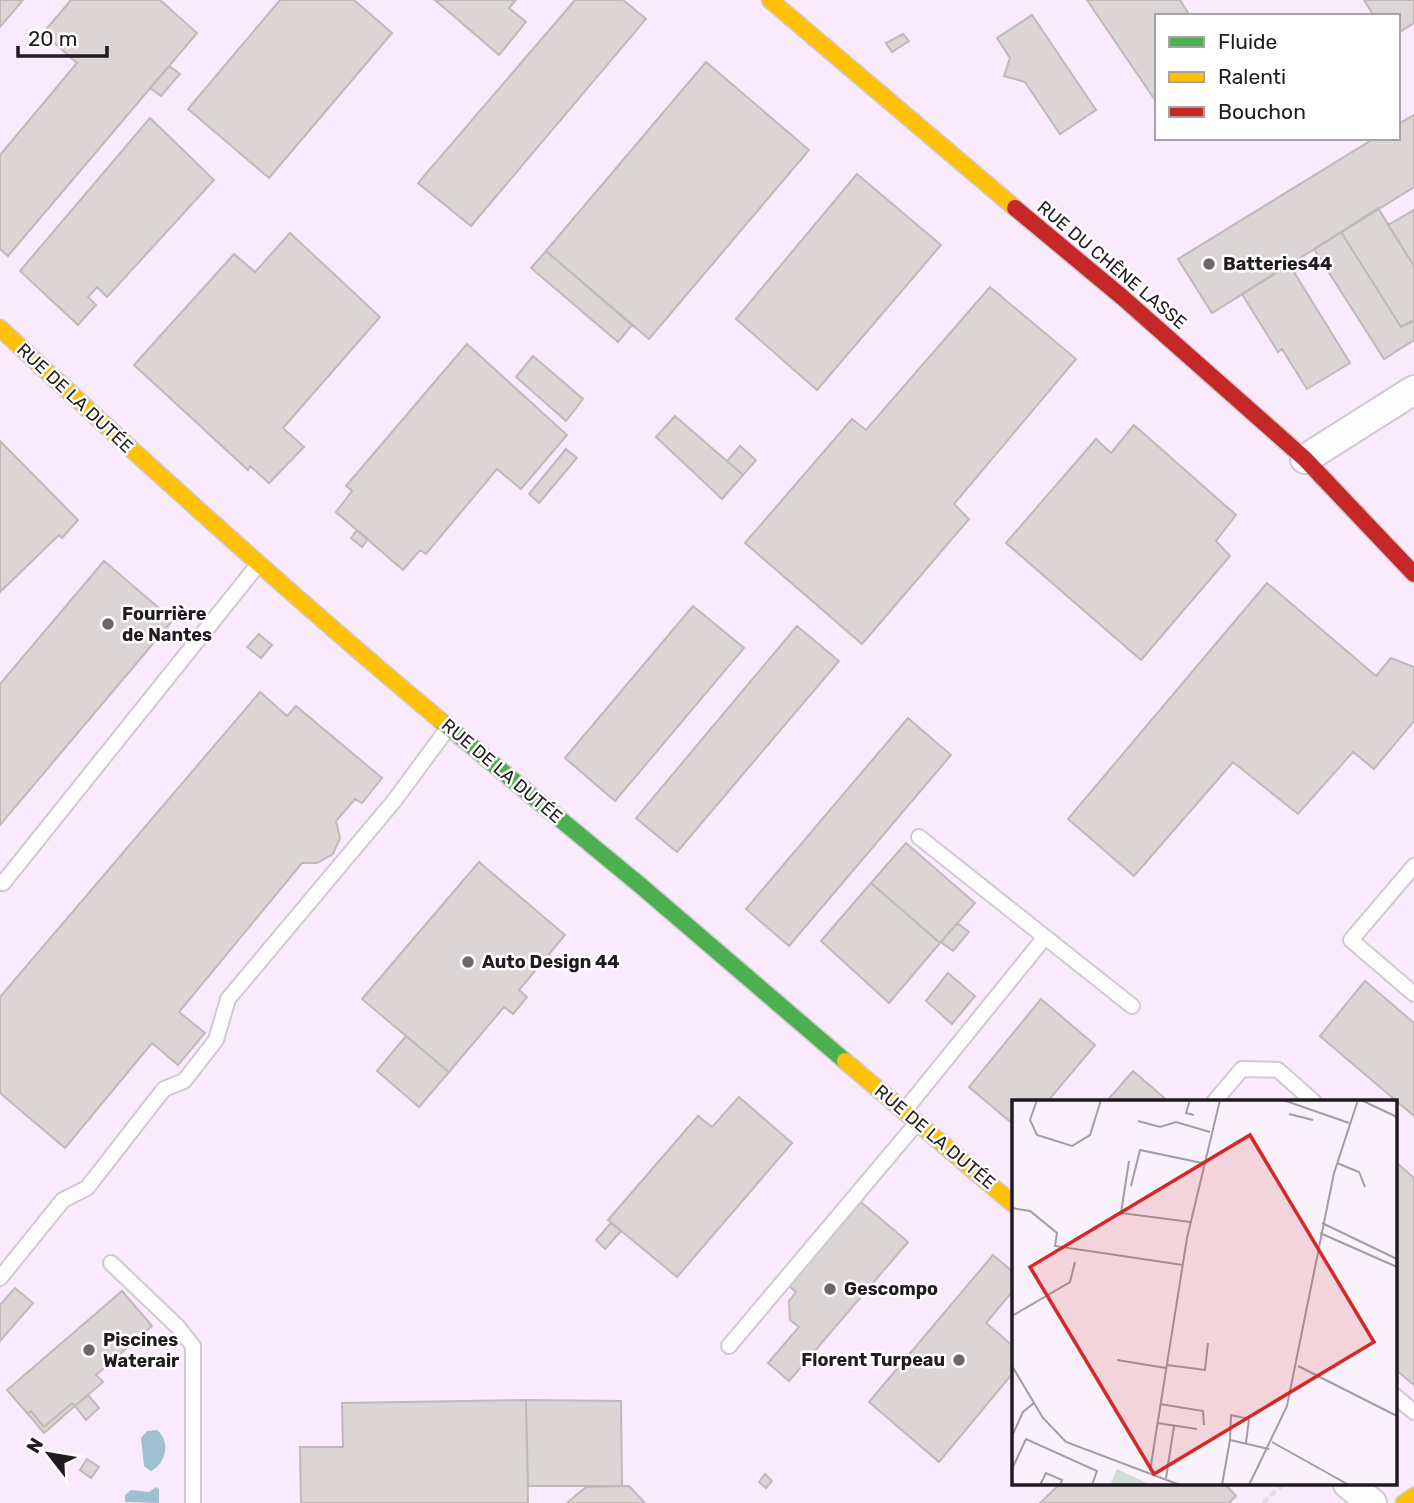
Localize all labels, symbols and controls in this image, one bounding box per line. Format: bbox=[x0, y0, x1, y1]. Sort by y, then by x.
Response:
scale bar bbox=[18, 14, 107, 58]
legend bbox=[1155, 14, 1400, 140]
text: 20 m bbox=[28, 26, 77, 51]
text: Fluide bbox=[1218, 29, 1277, 54]
text: Ralenti bbox=[1218, 64, 1286, 89]
text: Bouchon bbox=[1218, 99, 1306, 124]
street label: RUE DU CHÊNE LASSE bbox=[1033, 196, 1191, 334]
place label: Batteries44 bbox=[1223, 253, 1332, 275]
marker: Batteries44 bbox=[1201, 256, 1217, 272]
street label: RUE DE LA DUTÉE bbox=[12, 339, 138, 457]
place label: Fourrière de Nantes bbox=[122, 603, 212, 646]
marker: Fourrière de Nantes bbox=[100, 616, 116, 632]
street label: RUE DE LA DUTÉE bbox=[437, 714, 567, 828]
place label: Auto Design 44 bbox=[482, 951, 620, 973]
marker: Auto Design 44 bbox=[460, 954, 476, 970]
street label: RUE DE LA DUTÉE bbox=[870, 1080, 1000, 1194]
inset map bbox=[1012, 1100, 1396, 1486]
place label: Gescompo bbox=[844, 1278, 938, 1300]
marker: Gescompo bbox=[822, 1281, 838, 1297]
place label: Piscines Waterair bbox=[103, 1329, 179, 1372]
marker: Piscines Waterair bbox=[81, 1342, 97, 1358]
place label: Florent Turpeau bbox=[801, 1349, 945, 1371]
marker: Florent Turpeau bbox=[951, 1352, 967, 1368]
north arrow bbox=[14, 1419, 84, 1489]
text: N bbox=[21, 1434, 48, 1457]

